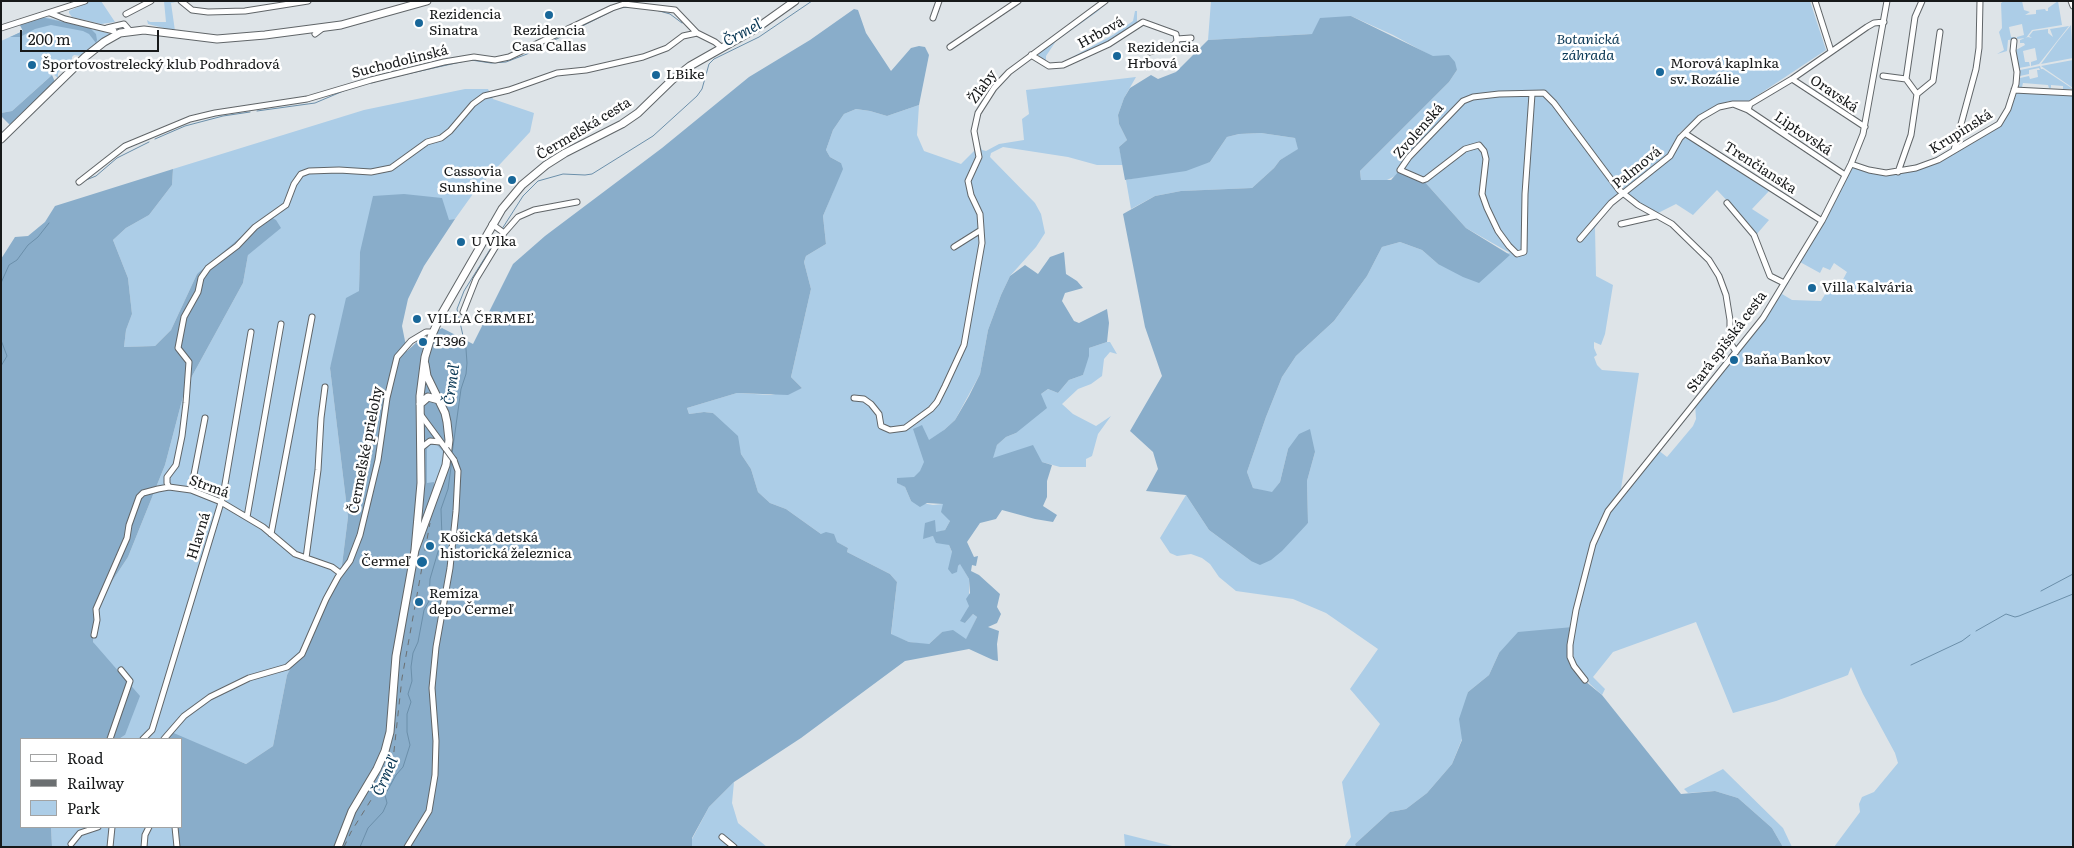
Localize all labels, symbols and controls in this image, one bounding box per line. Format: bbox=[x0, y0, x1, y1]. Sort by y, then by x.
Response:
place label: Rezidencia Sinatra bbox=[429, 7, 501, 40]
marker: Rezidencia Casa Callas bbox=[543, 9, 555, 21]
street label: Hrbová bbox=[1075, 13, 1127, 53]
water label: Črmeľ bbox=[720, 15, 766, 51]
marker: Rezidencia Sinatra bbox=[413, 17, 425, 29]
scale bar bbox=[22, 20, 161, 52]
place label: Rezidencia Casa Callas bbox=[512, 23, 586, 56]
text: 200 m bbox=[28, 27, 71, 50]
park label: Botanická záhrada bbox=[1556, 32, 1620, 64]
place label: Rezidencia Hrbová bbox=[1127, 40, 1199, 72]
street label: Suchodolinská bbox=[350, 42, 450, 82]
marker: Rezidencia Hrbová bbox=[1111, 50, 1123, 62]
place label: Morová kaplnka sv. Rozálie bbox=[1670, 56, 1779, 88]
place label: Športovostrelecký klub Podhradová bbox=[42, 57, 280, 73]
marker: Športovostrelecký klub Podhradová bbox=[26, 59, 38, 71]
marker: Morová kaplnka sv. Rozálie bbox=[1654, 66, 1666, 78]
place label: LBike bbox=[666, 67, 704, 83]
street label: Žľaby bbox=[965, 67, 1001, 107]
marker: LBike bbox=[650, 69, 662, 81]
street label: Oravská bbox=[1807, 72, 1861, 116]
street label: Čermeľská cesta bbox=[534, 94, 634, 164]
street label: Zvolenská bbox=[1390, 100, 1448, 162]
street label: Krupinská bbox=[1926, 106, 1996, 158]
street label: Liptovská bbox=[1771, 109, 1835, 159]
street label: Trenčianska bbox=[1720, 138, 1800, 198]
street label: Palmová bbox=[1609, 143, 1665, 193]
place label: Cassovia Sunshine bbox=[439, 164, 502, 196]
marker: Cassovia Sunshine bbox=[506, 174, 518, 186]
place label: U Vlka bbox=[471, 234, 516, 250]
marker: U Vlka bbox=[455, 236, 467, 248]
place label: Villa Kalvária bbox=[1822, 280, 1913, 296]
marker: Villa Kalvária bbox=[1806, 282, 1818, 294]
street label: Stará spišská cesta bbox=[1683, 288, 1771, 396]
place label: VILLA ČERMEĽ bbox=[427, 311, 535, 327]
marker: VILLA ČERMEĽ bbox=[411, 313, 423, 325]
place label: T396 bbox=[433, 334, 466, 350]
marker: T396 bbox=[417, 336, 429, 348]
place label: Baňa Bankov bbox=[1744, 352, 1831, 368]
marker: Baňa Bankov bbox=[1728, 354, 1740, 366]
water label: Črmeľ bbox=[440, 362, 464, 406]
street label: Čermeľské prielohy bbox=[345, 385, 387, 515]
street label: Strmá bbox=[187, 472, 231, 502]
street label: Hlavná bbox=[184, 510, 214, 562]
place label: Košická detská historická železnica bbox=[440, 530, 572, 562]
marker: Košická detská historická železnica bbox=[424, 540, 436, 552]
place label: Čermeľ bbox=[361, 554, 411, 570]
marker: Čermeľ bbox=[415, 555, 429, 569]
place label: Remíza depo Čermeľ bbox=[429, 586, 514, 618]
marker: Remíza depo Čermeľ bbox=[413, 596, 425, 608]
legend bbox=[20, 738, 182, 828]
text: Road bbox=[67, 746, 103, 769]
water label: Črmeľ bbox=[369, 753, 403, 799]
text: Railway bbox=[67, 771, 124, 794]
text: Park bbox=[67, 796, 100, 819]

